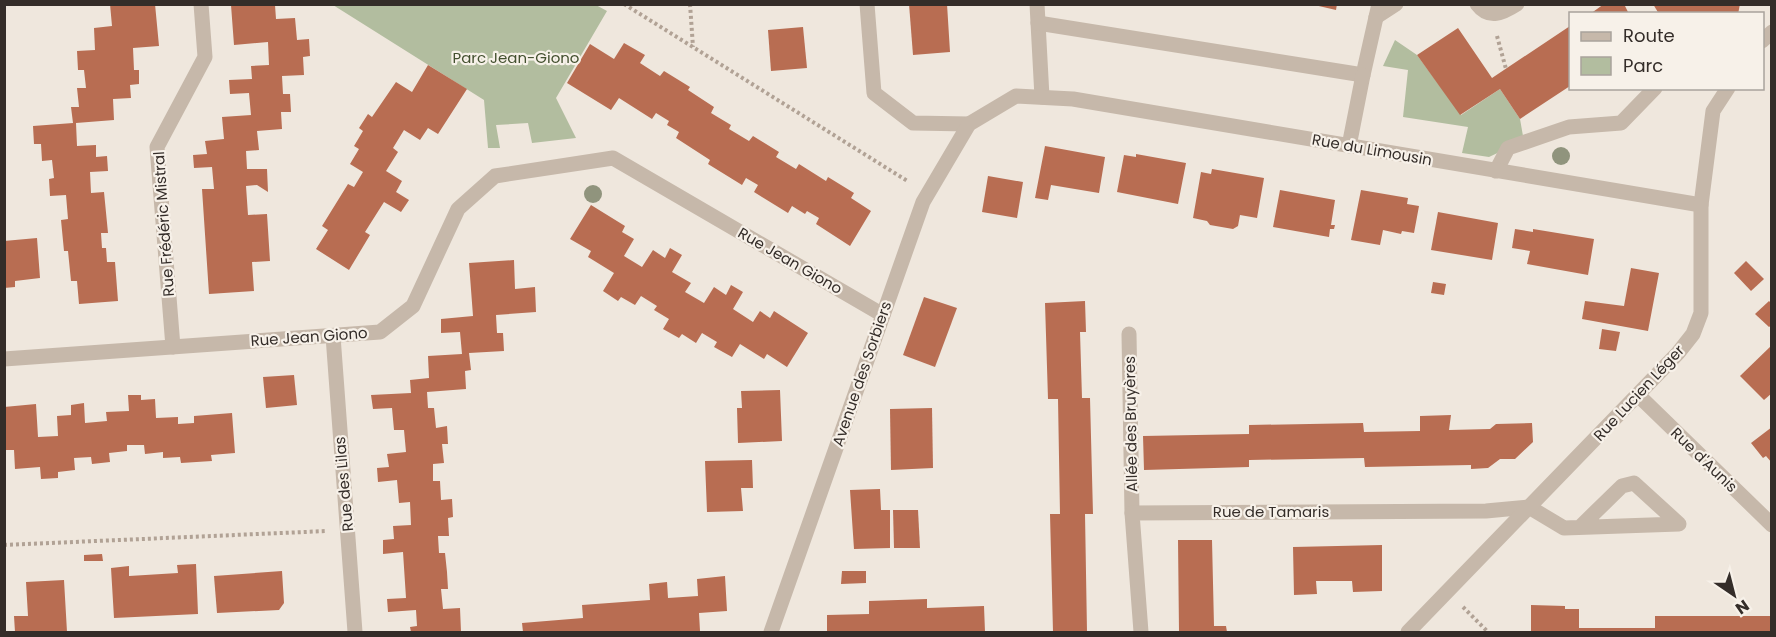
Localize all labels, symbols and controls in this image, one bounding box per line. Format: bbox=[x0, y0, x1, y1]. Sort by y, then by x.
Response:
legend bbox=[1569, 12, 1764, 90]
text: Route bbox=[1623, 23, 1675, 48]
park label: Parc Jean-Giono bbox=[453, 47, 579, 68]
text: Parc bbox=[1623, 53, 1663, 78]
street label: Rue du Limousin bbox=[1310, 129, 1434, 170]
street label: Rue Frédéric Mistral bbox=[148, 151, 179, 297]
street label: Rue Jean Giono bbox=[734, 222, 846, 299]
street label: Avenue des Sorbiers bbox=[827, 298, 896, 449]
street label: Rue Jean Giono bbox=[250, 322, 368, 351]
street label: Rue Lucien Léger bbox=[1588, 340, 1689, 445]
street label: Allée des Bruyères bbox=[1119, 356, 1142, 492]
street label: Rue d'Aunis bbox=[1666, 422, 1742, 497]
street label: Rue des Lilas bbox=[329, 436, 358, 532]
street label: Rue de Tamaris bbox=[1213, 501, 1329, 522]
north arrow bbox=[1704, 565, 1764, 625]
text: N bbox=[1731, 594, 1754, 620]

